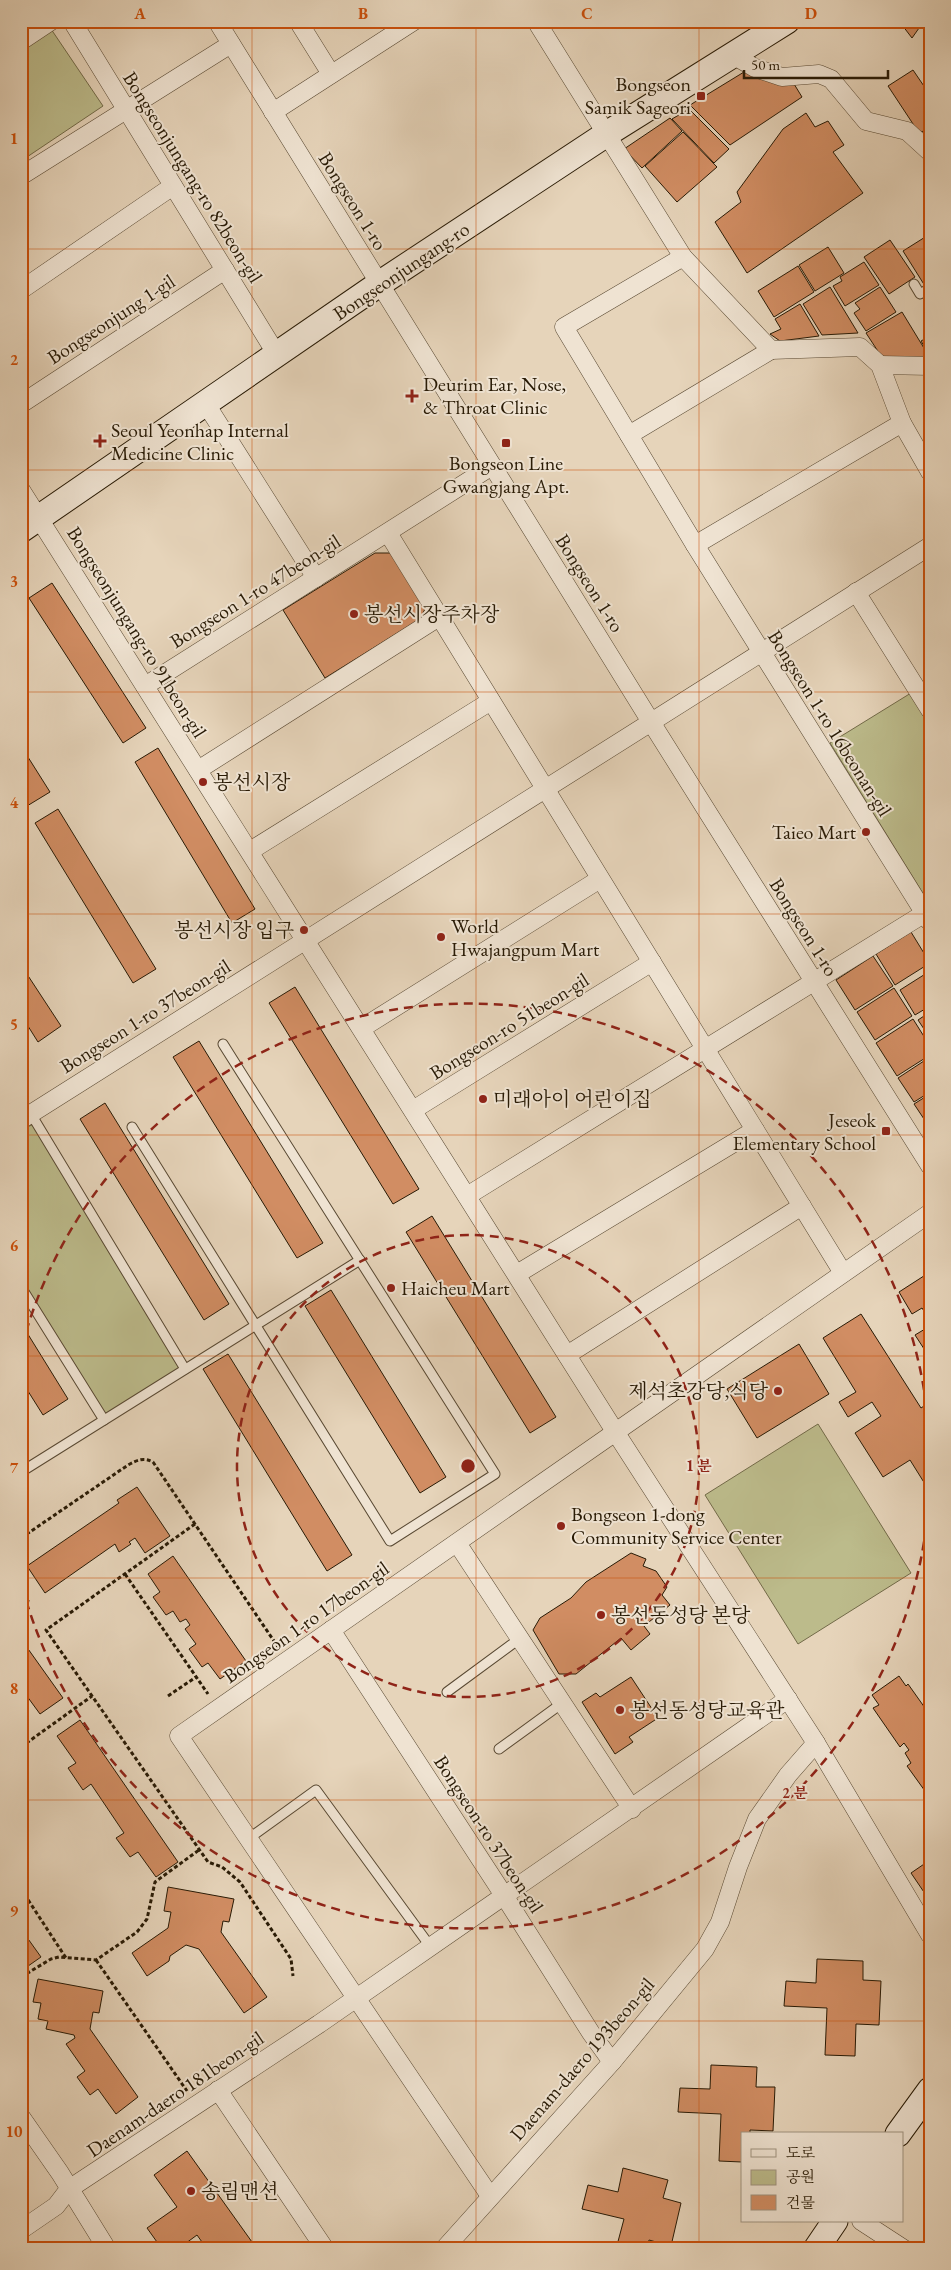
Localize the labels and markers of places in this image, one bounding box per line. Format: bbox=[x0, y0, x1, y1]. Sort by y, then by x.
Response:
place label: Bongseon Samik Sageori bbox=[585, 71, 691, 120]
marker: Bongseon Samik Sageori bbox=[695, 90, 707, 102]
place label: Deurim Ear, Nose, & Throat Clinic bbox=[423, 371, 566, 420]
marker: Deurim Ear, Nose, & Throat Clinic bbox=[405, 389, 419, 403]
place label: Seoul Yeonhap Internal Medicine Clinic bbox=[111, 417, 289, 466]
marker: Seoul Yeonhap Internal Medicine Clinic bbox=[93, 434, 107, 448]
marker: Bongseon Line Gwangjang Apt. bbox=[500, 437, 512, 449]
place label: Bongseon Line Gwangjang Apt. bbox=[443, 450, 569, 499]
place label: 봉선시장주차장 bbox=[364, 601, 500, 627]
marker: 봉선시장주차장 bbox=[348, 608, 360, 620]
place label: 봉선시장 bbox=[213, 769, 291, 795]
marker: 봉선시장 bbox=[197, 776, 209, 788]
place label: Taieo Mart bbox=[772, 819, 857, 845]
marker: Taieo Mart bbox=[860, 826, 872, 838]
place label: World Hwajangpum Mart bbox=[451, 913, 600, 962]
place label: 봉선시장 입구 bbox=[174, 917, 294, 943]
marker: 봉선시장 입구 bbox=[298, 924, 310, 936]
marker: World Hwajangpum Mart bbox=[435, 931, 447, 943]
place label: 미래아이 어린이집 bbox=[493, 1086, 652, 1112]
marker: 미래아이 어린이집 bbox=[477, 1093, 489, 1105]
place label: Jeseok Elementary School bbox=[732, 1107, 877, 1156]
marker: Jeseok Elementary School bbox=[880, 1125, 892, 1137]
place label: Haicheu Mart bbox=[401, 1275, 510, 1301]
marker: Haicheu Mart bbox=[385, 1282, 397, 1294]
place label: 제석초강당,식당 bbox=[628, 1378, 769, 1404]
marker: 제석초강당,식당 bbox=[772, 1385, 784, 1397]
centre of rings bbox=[459, 1457, 477, 1475]
place label: Bongseon 1-dong Community Service Center bbox=[571, 1501, 782, 1550]
marker: Bongseon 1-dong Community Service Center bbox=[555, 1520, 567, 1532]
place label: 봉선동성당 본당 bbox=[611, 1602, 751, 1628]
marker: 봉선동성당 본당 bbox=[595, 1609, 607, 1621]
place label: 봉선동성당교육관 bbox=[630, 1697, 785, 1723]
marker: 봉선동성당교육관 bbox=[614, 1704, 626, 1716]
place label: 송림맨션 bbox=[201, 2178, 278, 2204]
marker: 송림맨션 bbox=[185, 2185, 197, 2197]

